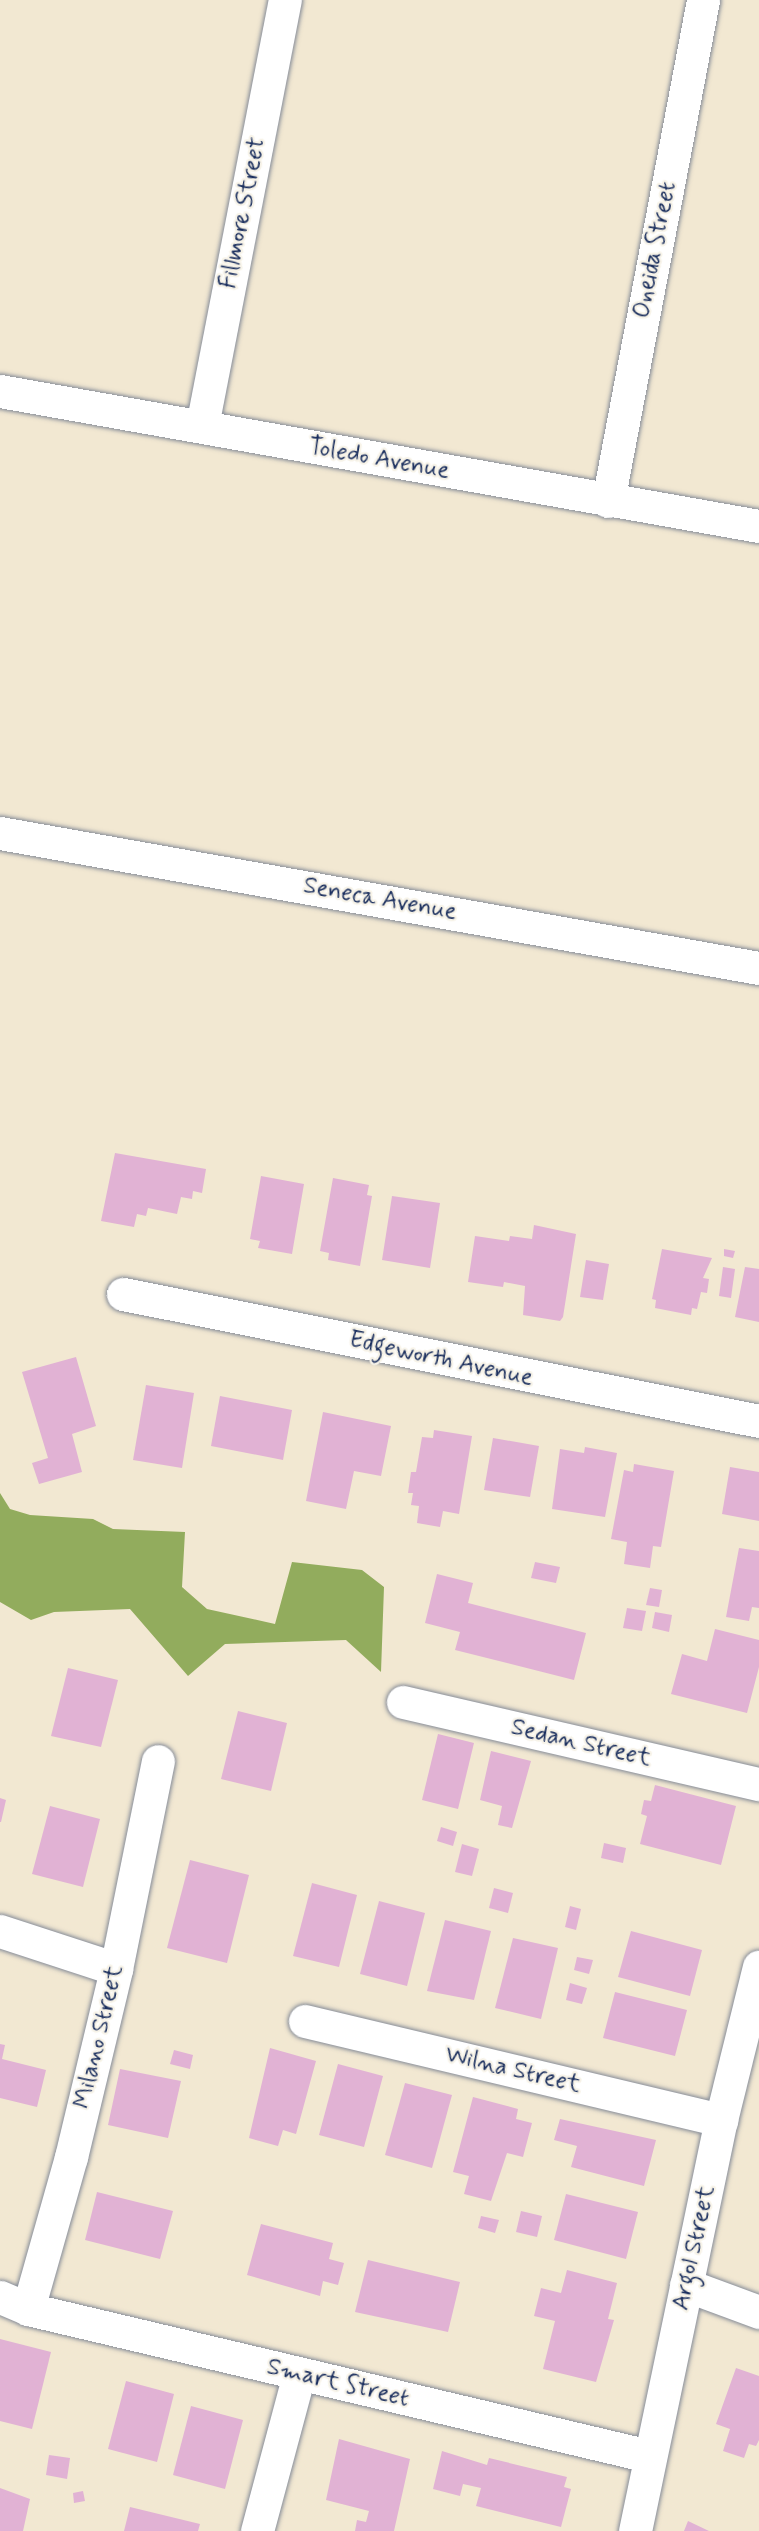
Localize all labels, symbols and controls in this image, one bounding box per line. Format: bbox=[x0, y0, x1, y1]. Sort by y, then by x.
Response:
street label: Fillmore Street bbox=[214, 135, 272, 291]
street label: Oneida Street bbox=[627, 177, 683, 323]
street label: Toledo Avenue bbox=[306, 432, 452, 486]
street label: Seneca Avenue bbox=[301, 871, 459, 927]
street label: Edgeworth Avenue bbox=[346, 1325, 536, 1393]
street label: Sedan Street bbox=[508, 1713, 654, 1773]
street label: Milano Street bbox=[68, 1962, 130, 2112]
street label: Wilna Street bbox=[442, 2040, 584, 2100]
street label: Argol Street bbox=[667, 2183, 721, 2313]
street label: Smart Street bbox=[262, 2352, 414, 2414]

